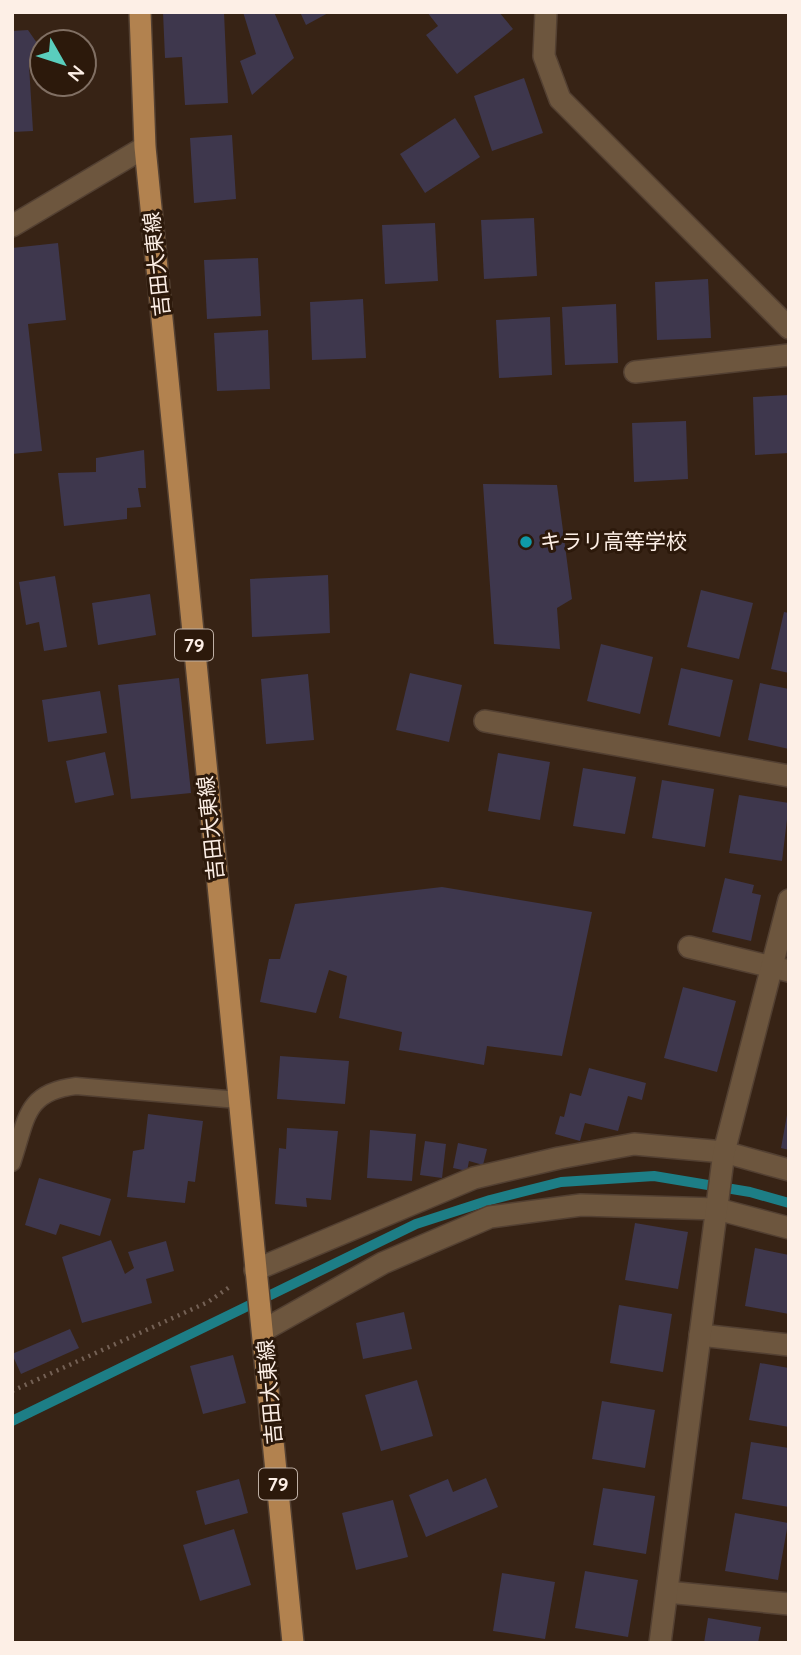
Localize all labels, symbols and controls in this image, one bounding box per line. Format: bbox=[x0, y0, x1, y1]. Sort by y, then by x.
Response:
north arrow bbox=[28, 28, 98, 98]
text: N bbox=[62, 61, 90, 87]
street label: 吉田大東線 bbox=[138, 211, 174, 318]
place label: キラリ高等学校 bbox=[540, 528, 687, 554]
marker: キラリ高等学校 bbox=[518, 534, 534, 550]
road number: 79 bbox=[175, 630, 213, 660]
street label: 吉田大東線 bbox=[192, 775, 228, 882]
street label: 吉田大東線 bbox=[251, 1339, 287, 1446]
road number: 79 bbox=[259, 1468, 297, 1500]

